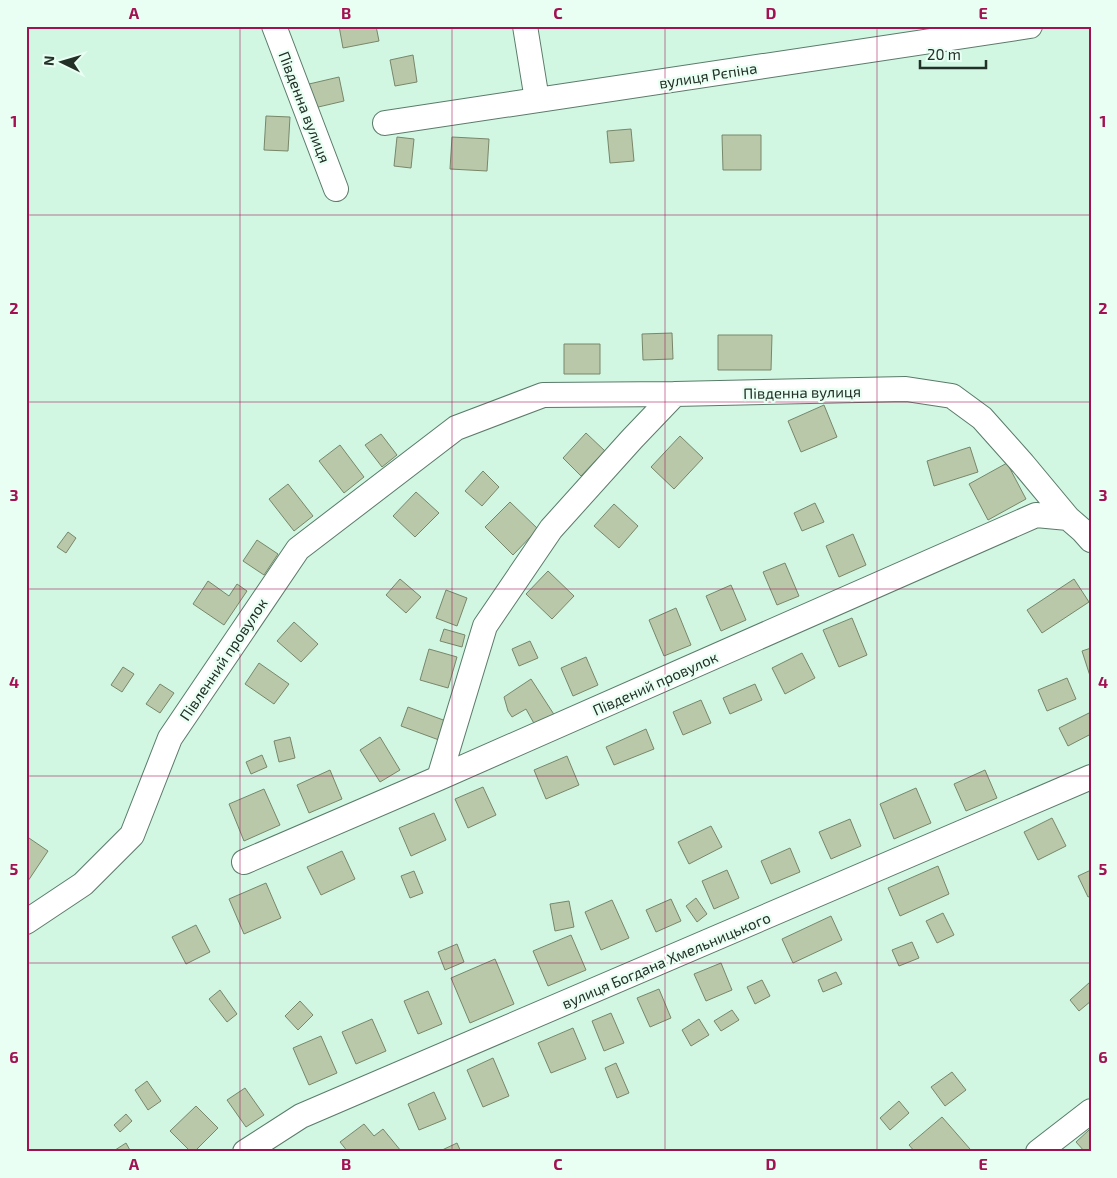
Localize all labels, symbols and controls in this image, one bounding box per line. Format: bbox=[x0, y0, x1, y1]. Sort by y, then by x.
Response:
text: A bbox=[129, 3, 140, 22]
text: B bbox=[341, 3, 351, 22]
text: C bbox=[553, 3, 563, 22]
text: D bbox=[766, 3, 777, 22]
text: E bbox=[978, 3, 988, 22]
north arrow bbox=[38, 38, 88, 88]
scale bar bbox=[920, 38, 986, 70]
text: 20 m bbox=[927, 45, 961, 63]
street label: Південна вулиця bbox=[275, 49, 335, 166]
text: N bbox=[40, 55, 57, 67]
street label: вулиця Рєпіна bbox=[658, 58, 759, 93]
text: 1 bbox=[11, 111, 17, 130]
text: 1 bbox=[1100, 111, 1106, 130]
text: 2 bbox=[9, 298, 19, 317]
text: 2 bbox=[1098, 298, 1108, 317]
street label: Південна вулиця bbox=[743, 382, 861, 403]
text: 3 bbox=[9, 485, 19, 504]
text: 3 bbox=[1098, 485, 1108, 504]
street label: Півленний провулок bbox=[175, 594, 271, 724]
street label: Південий провулок bbox=[590, 647, 721, 720]
text: 4 bbox=[9, 672, 19, 691]
text: 4 bbox=[1098, 672, 1108, 691]
text: 5 bbox=[10, 859, 19, 878]
text: 5 bbox=[1099, 859, 1108, 878]
street label: вулиця Богдана Хмельницького bbox=[559, 908, 773, 1013]
text: 6 bbox=[9, 1047, 19, 1066]
text: 6 bbox=[1098, 1047, 1108, 1066]
text: A bbox=[129, 1154, 140, 1173]
text: B bbox=[341, 1154, 351, 1173]
text: C bbox=[553, 1154, 563, 1173]
text: D bbox=[766, 1154, 777, 1173]
text: E bbox=[978, 1154, 988, 1173]

